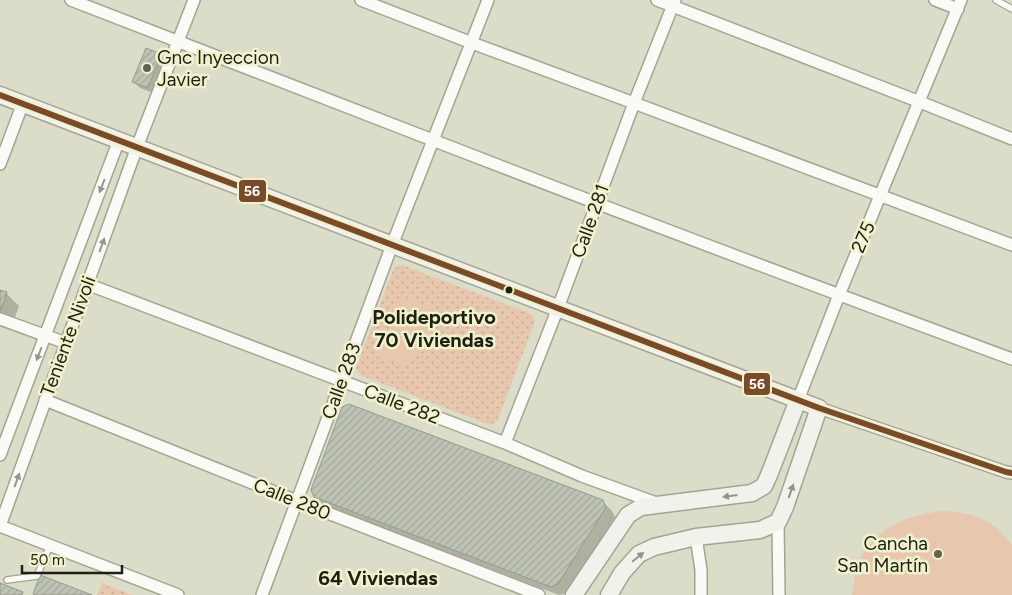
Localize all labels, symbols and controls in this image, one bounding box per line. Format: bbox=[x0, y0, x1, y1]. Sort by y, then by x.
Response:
place label: Gnc Inyeccion Javier bbox=[157, 46, 279, 91]
marker: Gnc Inyeccion Javier bbox=[141, 62, 153, 74]
one-way arrow bbox=[98, 179, 106, 194]
line badge: 56 bbox=[238, 179, 267, 203]
street label: Calle 281 bbox=[566, 181, 614, 261]
text: 56 bbox=[244, 183, 260, 200]
street label: 275 bbox=[846, 218, 880, 256]
one-way arrow bbox=[98, 237, 106, 252]
street label: Teniente Nivoli bbox=[36, 273, 100, 399]
unlabelled marker bbox=[504, 285, 514, 295]
district label: Polideportivo 70 Viviendas bbox=[372, 305, 496, 352]
street label: Calle 283 bbox=[317, 340, 365, 422]
one-way arrow bbox=[34, 347, 42, 361]
line badge: 56 bbox=[743, 372, 771, 396]
text: 56 bbox=[749, 376, 765, 393]
street label: Calle 282 bbox=[361, 379, 443, 429]
one-way arrow bbox=[13, 472, 21, 487]
street label: Calle 280 bbox=[250, 473, 334, 525]
one-way arrow bbox=[788, 483, 795, 498]
one-way arrow bbox=[721, 492, 737, 500]
place label: Cancha San Martín bbox=[837, 532, 928, 577]
scale bar bbox=[22, 542, 122, 574]
marker: Cancha San Martín bbox=[932, 548, 944, 560]
text: 50 m bbox=[30, 551, 65, 569]
one-way arrow bbox=[632, 552, 645, 562]
district label: 64 Viviendas bbox=[318, 566, 438, 590]

